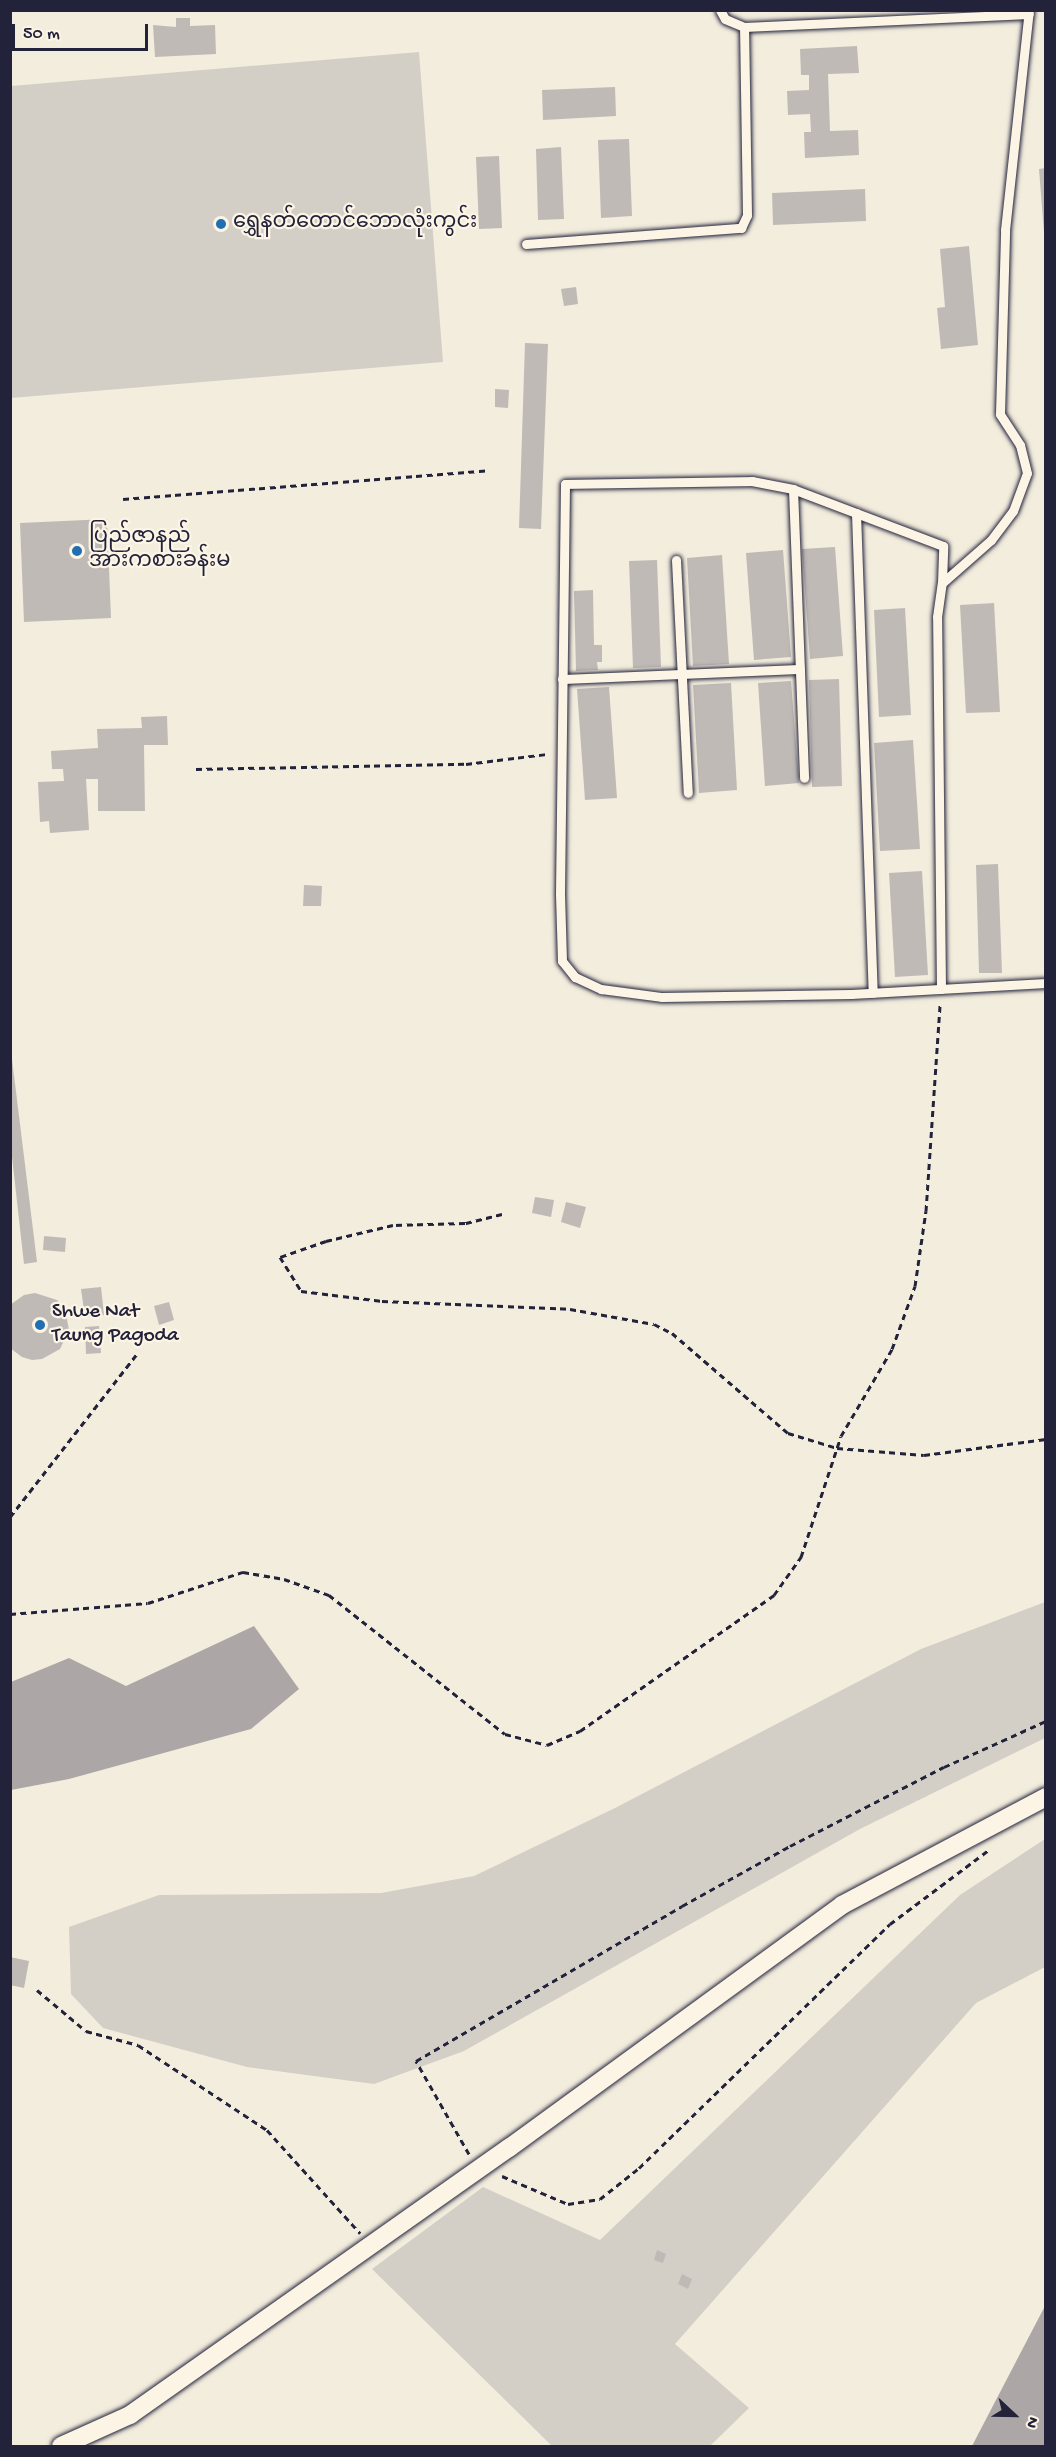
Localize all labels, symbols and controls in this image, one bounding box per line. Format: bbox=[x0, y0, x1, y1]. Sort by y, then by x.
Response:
scale bar bbox=[15, 12, 152, 50]
text: 50 m bbox=[23, 24, 60, 45]
place label: ရွှေနတ်တောင်ဘောလုံးကွင်း bbox=[233, 211, 477, 237]
marker: ရွှေနတ်တောင်ဘောလုံးကွင်း bbox=[214, 217, 228, 231]
place label: ပြည်ဇာနည် အားကစားခန်းမ bbox=[89, 526, 230, 576]
marker: ပြည်ဇာနည် အားကစားခန်းမ bbox=[70, 544, 84, 558]
place label: Shwe Nat Taung Pagoda bbox=[52, 1300, 179, 1350]
marker: Shwe Nat Taung Pagoda bbox=[33, 1318, 47, 1332]
north arrow bbox=[984, 2385, 1044, 2445]
text: N bbox=[1020, 2414, 1042, 2430]

